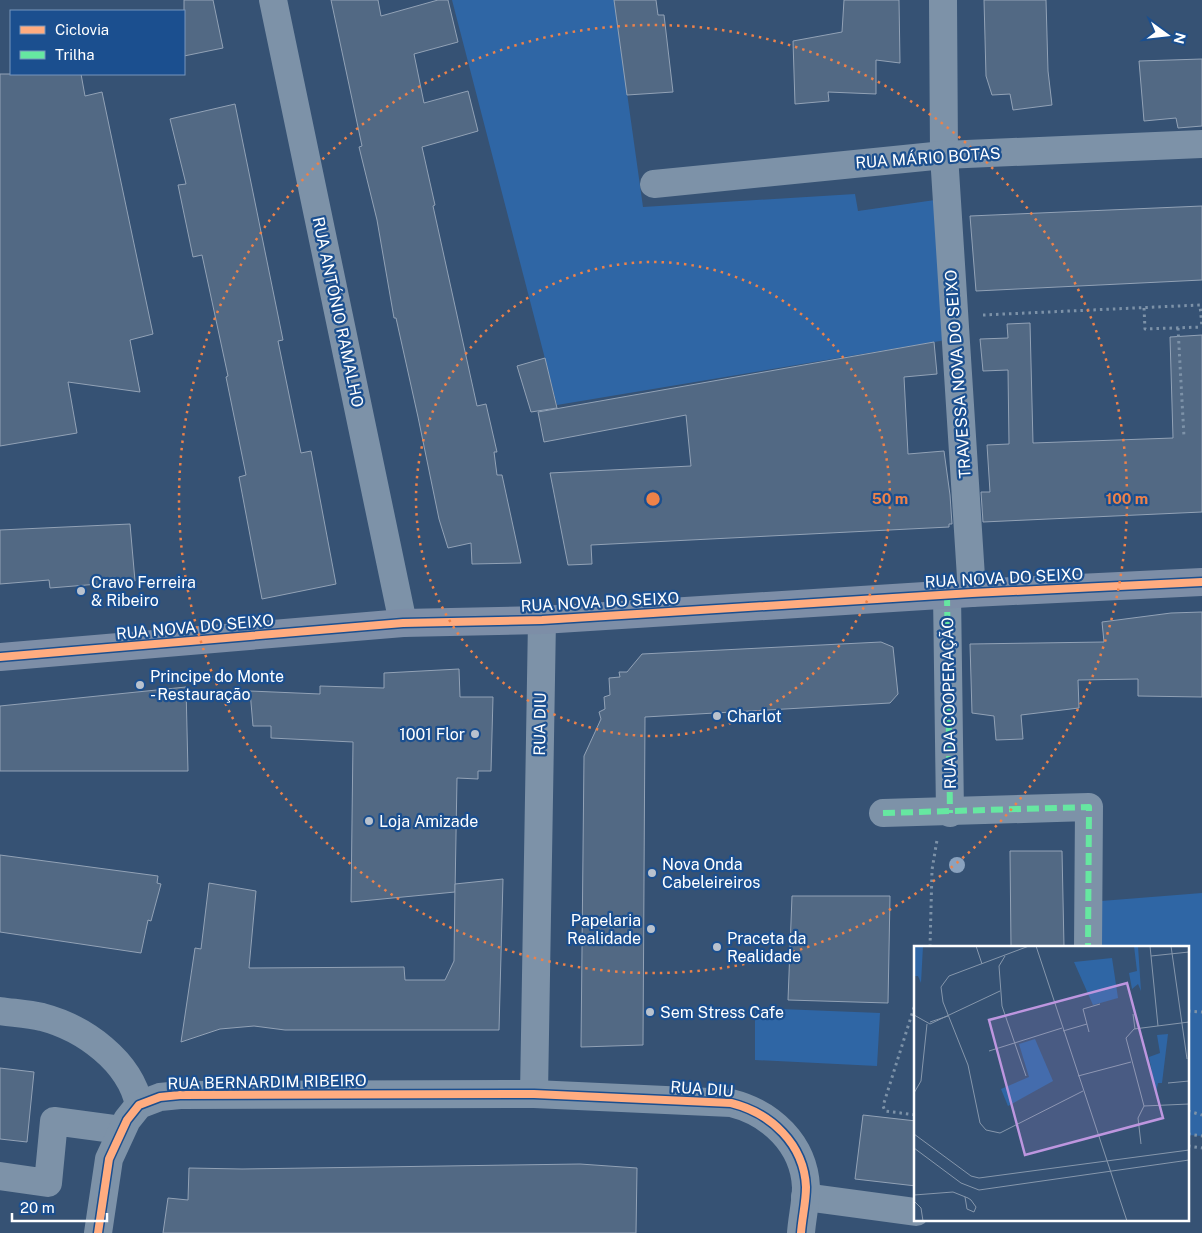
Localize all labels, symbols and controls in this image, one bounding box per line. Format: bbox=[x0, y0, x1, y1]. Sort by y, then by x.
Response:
legend bbox=[10, 10, 185, 75]
north arrow bbox=[1142, 10, 1192, 60]
text: Ciclovia bbox=[55, 21, 109, 38]
text: N bbox=[1170, 31, 1189, 46]
text: Trilha bbox=[55, 46, 94, 63]
street label: RUA MÁRIO BOTAS bbox=[855, 142, 1001, 173]
street label: RUA ANTÓNIO RAMALHO bbox=[309, 215, 368, 409]
street label: TRAVESSA NOVA DO SEIXO bbox=[941, 269, 975, 479]
centre of rings bbox=[644, 490, 662, 508]
text: 50 m bbox=[872, 490, 908, 507]
text: 100 m bbox=[1106, 490, 1148, 507]
street label: RUA NOVA DO SEIXO bbox=[924, 564, 1084, 592]
place label: Cravo Ferreira & Ribeiro bbox=[91, 573, 196, 610]
marker: Cravo Ferreira & Ribeiro bbox=[75, 585, 87, 597]
street label: RUA NOVA DO SEIXO bbox=[520, 588, 680, 616]
street label: RUA NOVA DO SEIXO bbox=[115, 611, 275, 643]
street label: RUA DA COOPERAÇÃO bbox=[937, 617, 960, 789]
place label: Principe do Monte - Restauração bbox=[150, 667, 284, 704]
marker: Principe do Monte - Restauração bbox=[134, 679, 146, 691]
street label: RUA DIU bbox=[530, 692, 550, 756]
place label: Charlot bbox=[727, 707, 782, 726]
marker: Charlot bbox=[711, 710, 723, 722]
place label: 1001 Flor bbox=[399, 725, 465, 744]
marker: 1001 Flor bbox=[469, 728, 481, 740]
place label: Loja Amizade bbox=[379, 812, 478, 831]
marker: Loja Amizade bbox=[363, 815, 375, 827]
place label: Nova Onda Cabeleireiros bbox=[662, 855, 760, 892]
marker: Nova Onda Cabeleireiros bbox=[646, 867, 658, 879]
place label: Papelaria Realidade bbox=[567, 911, 641, 948]
marker: Papelaria Realidade bbox=[645, 923, 657, 935]
place label: Praceta da Realidade bbox=[727, 929, 806, 966]
marker: Praceta da Realidade bbox=[711, 941, 723, 953]
inset map bbox=[914, 946, 1190, 1220]
place label: Sem Stress Cafe bbox=[660, 1003, 784, 1022]
marker: Sem Stress Cafe bbox=[644, 1006, 656, 1018]
street label: RUA BERNARDIM RIBEIRO bbox=[167, 1071, 367, 1093]
street label: RUA DIU bbox=[670, 1077, 734, 1101]
scale bar bbox=[12, 1190, 108, 1222]
text: 20 m bbox=[20, 1199, 55, 1216]

